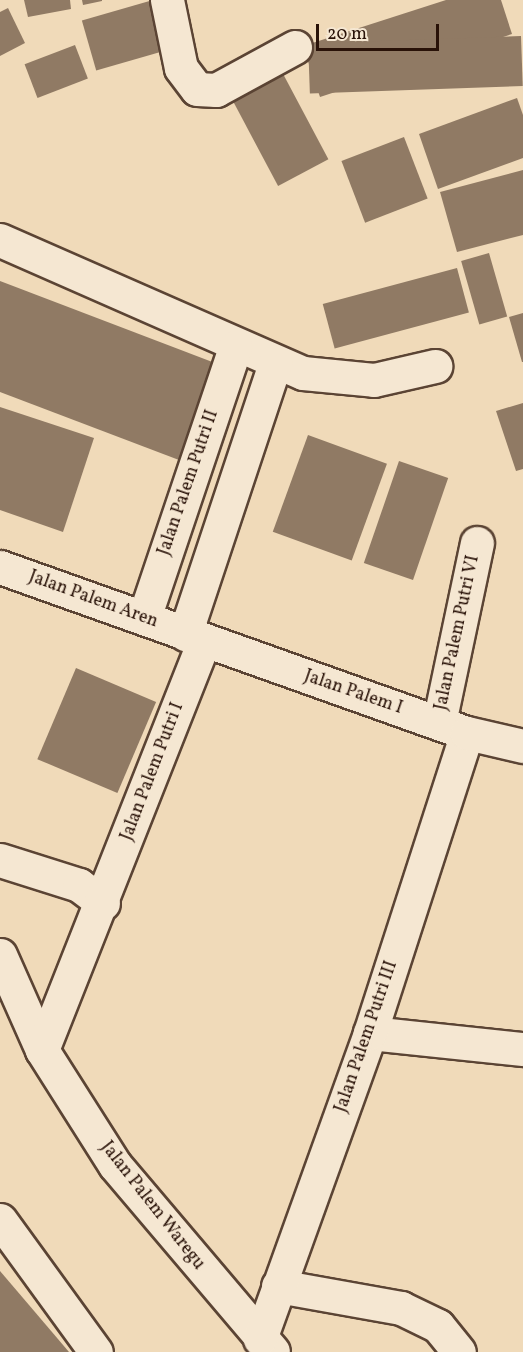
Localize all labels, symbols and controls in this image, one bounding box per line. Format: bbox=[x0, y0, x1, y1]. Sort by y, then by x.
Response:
scale bar bbox=[319, 12, 442, 50]
text: 20 m bbox=[327, 22, 367, 47]
street label: Jalan Palem Putri II bbox=[154, 407, 224, 559]
street label: Jalan Palem Putri VI bbox=[431, 553, 485, 713]
street label: Jalan Palem Aren bbox=[25, 567, 161, 633]
street label: Jalan Palem I bbox=[301, 666, 405, 720]
street label: Jalan Palem Putri I bbox=[117, 700, 189, 844]
street label: Jalan Palem Putri III bbox=[331, 958, 403, 1116]
street label: Jalan Palem Waregu bbox=[95, 1137, 209, 1275]

